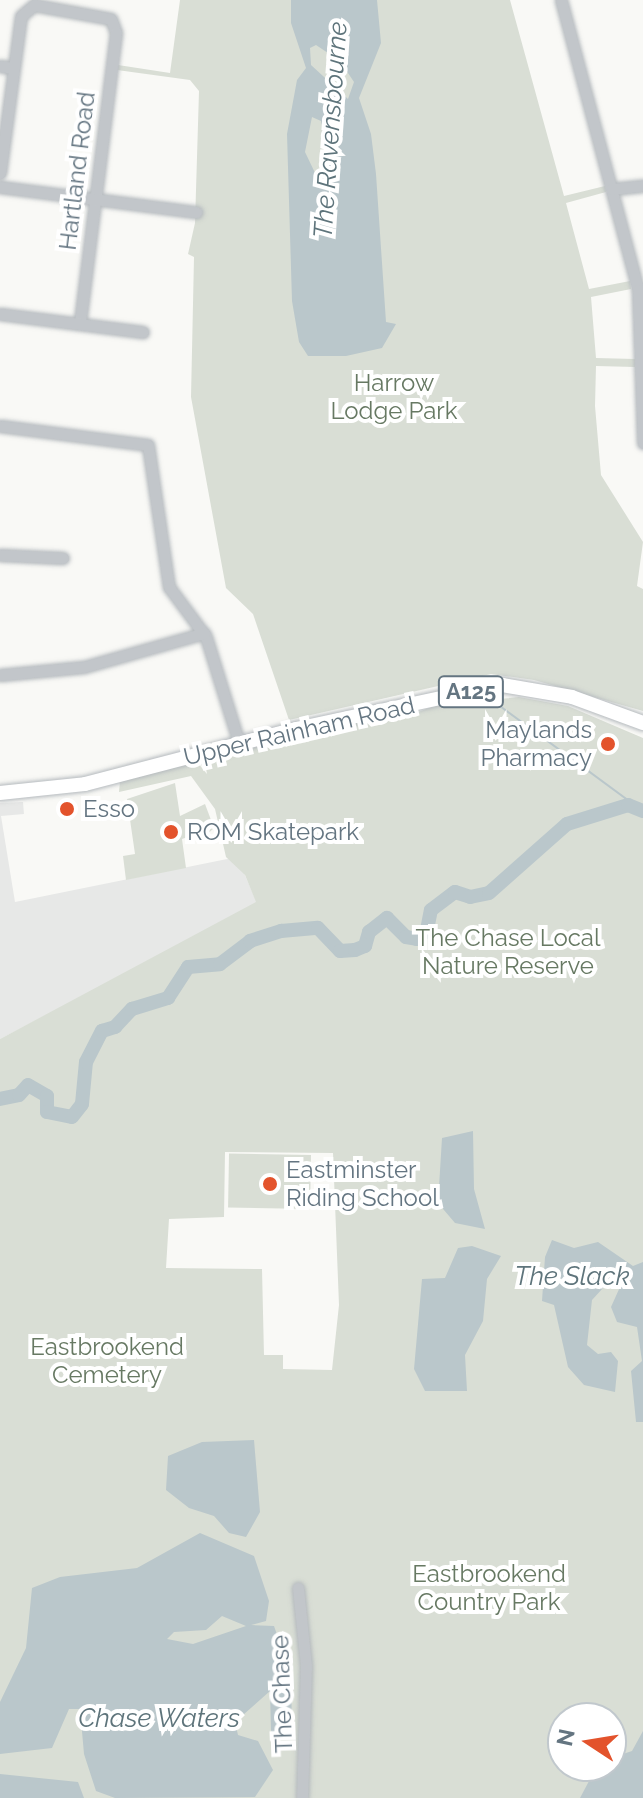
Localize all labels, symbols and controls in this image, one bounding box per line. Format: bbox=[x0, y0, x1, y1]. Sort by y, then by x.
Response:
water label: The Ravensbourne bbox=[308, 21, 354, 239]
street label: Hartland Road bbox=[53, 90, 101, 252]
park label: Harrow Lodge Park bbox=[331, 369, 457, 425]
road number: A125 bbox=[437, 674, 505, 710]
street label: Upper Rainham Road bbox=[180, 690, 418, 772]
place label: Maylands Pharmacy bbox=[480, 716, 592, 772]
marker: Maylands Pharmacy bbox=[599, 735, 617, 753]
place label: Esso bbox=[83, 795, 135, 823]
marker: Esso bbox=[58, 800, 76, 818]
place label: ROM Skatepark bbox=[187, 818, 359, 846]
marker: ROM Skatepark bbox=[162, 823, 180, 841]
park label: The Chase Local Nature Reserve bbox=[416, 924, 600, 980]
place label: Eastminster Riding School bbox=[286, 1156, 439, 1212]
marker: Eastminster Riding School bbox=[261, 1175, 279, 1193]
water label: The Slack bbox=[514, 1261, 630, 1293]
park label: Eastbrookend Cemetery bbox=[30, 1333, 184, 1389]
park label: Eastbrookend Country Park bbox=[412, 1560, 566, 1616]
street label: The Chase bbox=[266, 1635, 298, 1753]
north arrow bbox=[547, 1702, 627, 1782]
water label: Chase Waters bbox=[78, 1703, 240, 1735]
text: N bbox=[551, 1727, 580, 1748]

